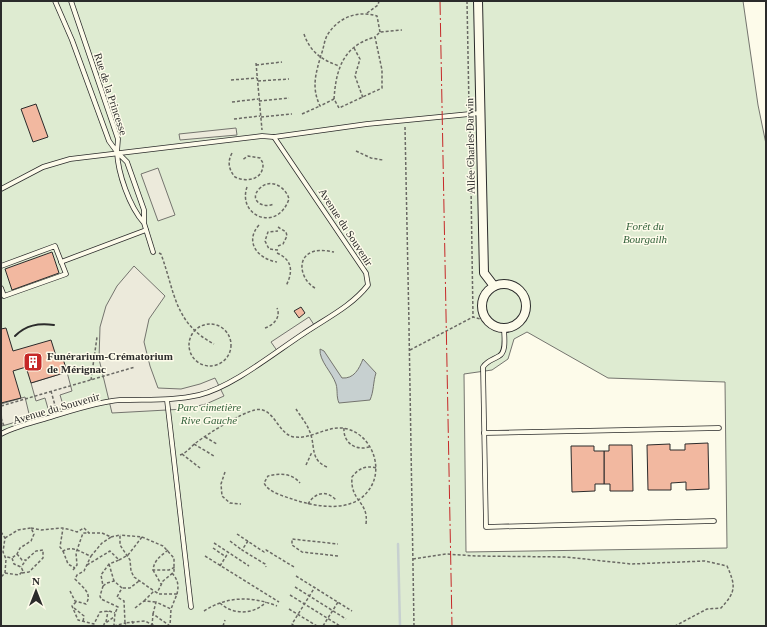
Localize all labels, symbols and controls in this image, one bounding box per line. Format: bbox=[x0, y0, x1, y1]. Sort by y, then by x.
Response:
street label: Rue de la Princesse bbox=[92, 51, 130, 137]
street label: Allée Charles Darwin bbox=[463, 97, 477, 194]
street label: Avenue du Souvenir bbox=[317, 186, 376, 268]
park label: Forêt du Bourgailh bbox=[623, 220, 668, 245]
place label: Funérarium-Crématorium de Mérignac bbox=[47, 350, 173, 375]
building icon: Funérarium-Crématorium de Mérignac bbox=[22, 351, 44, 373]
street label: Avenue du Souvenir bbox=[11, 390, 101, 426]
park label: Parc cimetière Rive Gauche bbox=[176, 401, 241, 426]
north arrow bbox=[16, 571, 56, 611]
text: N bbox=[32, 575, 40, 587]

